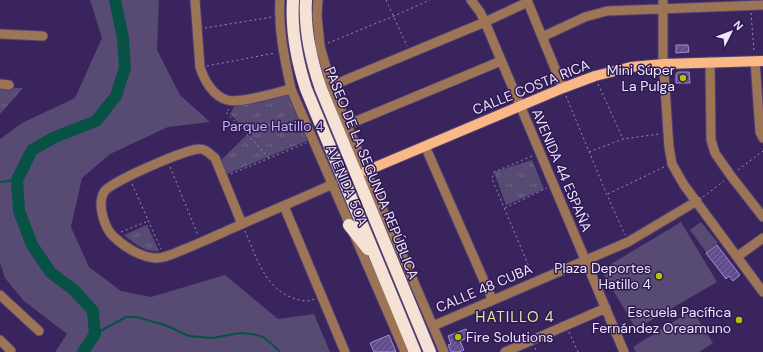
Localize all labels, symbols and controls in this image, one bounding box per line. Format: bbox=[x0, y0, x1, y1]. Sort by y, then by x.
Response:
north arrow bbox=[711, 12, 751, 52]
text: N bbox=[731, 18, 746, 33]
street label: CALLE COSTA RICA bbox=[470, 55, 592, 119]
place label: Mini Súper La Pulga bbox=[607, 61, 675, 95]
street label: PASEO DE LA SEGUNDA REPÚBLICA bbox=[321, 64, 423, 282]
marker: Mini Súper La Pulga bbox=[678, 73, 688, 83]
street label: AVENIDA 44 ESPAÑA bbox=[528, 106, 596, 234]
park label: Parque Hatillo 4 bbox=[222, 117, 324, 135]
street label: AVENIDA 50A bbox=[322, 141, 372, 229]
place label: Plaza Deportes Hatillo 4 bbox=[554, 259, 651, 293]
street label: CALLE 48 CUBA bbox=[433, 260, 535, 316]
marker: Plaza Deportes Hatillo 4 bbox=[654, 271, 664, 281]
place label: Escuela Pacífica Fernández Oreamuno bbox=[592, 303, 731, 337]
district label: HATILLO 4 bbox=[475, 307, 555, 327]
marker: Escuela Pacífica Fernández Oreamuno bbox=[734, 315, 744, 325]
place label: Fire Solutions bbox=[466, 328, 553, 346]
marker: Fire Solutions bbox=[453, 332, 463, 342]

